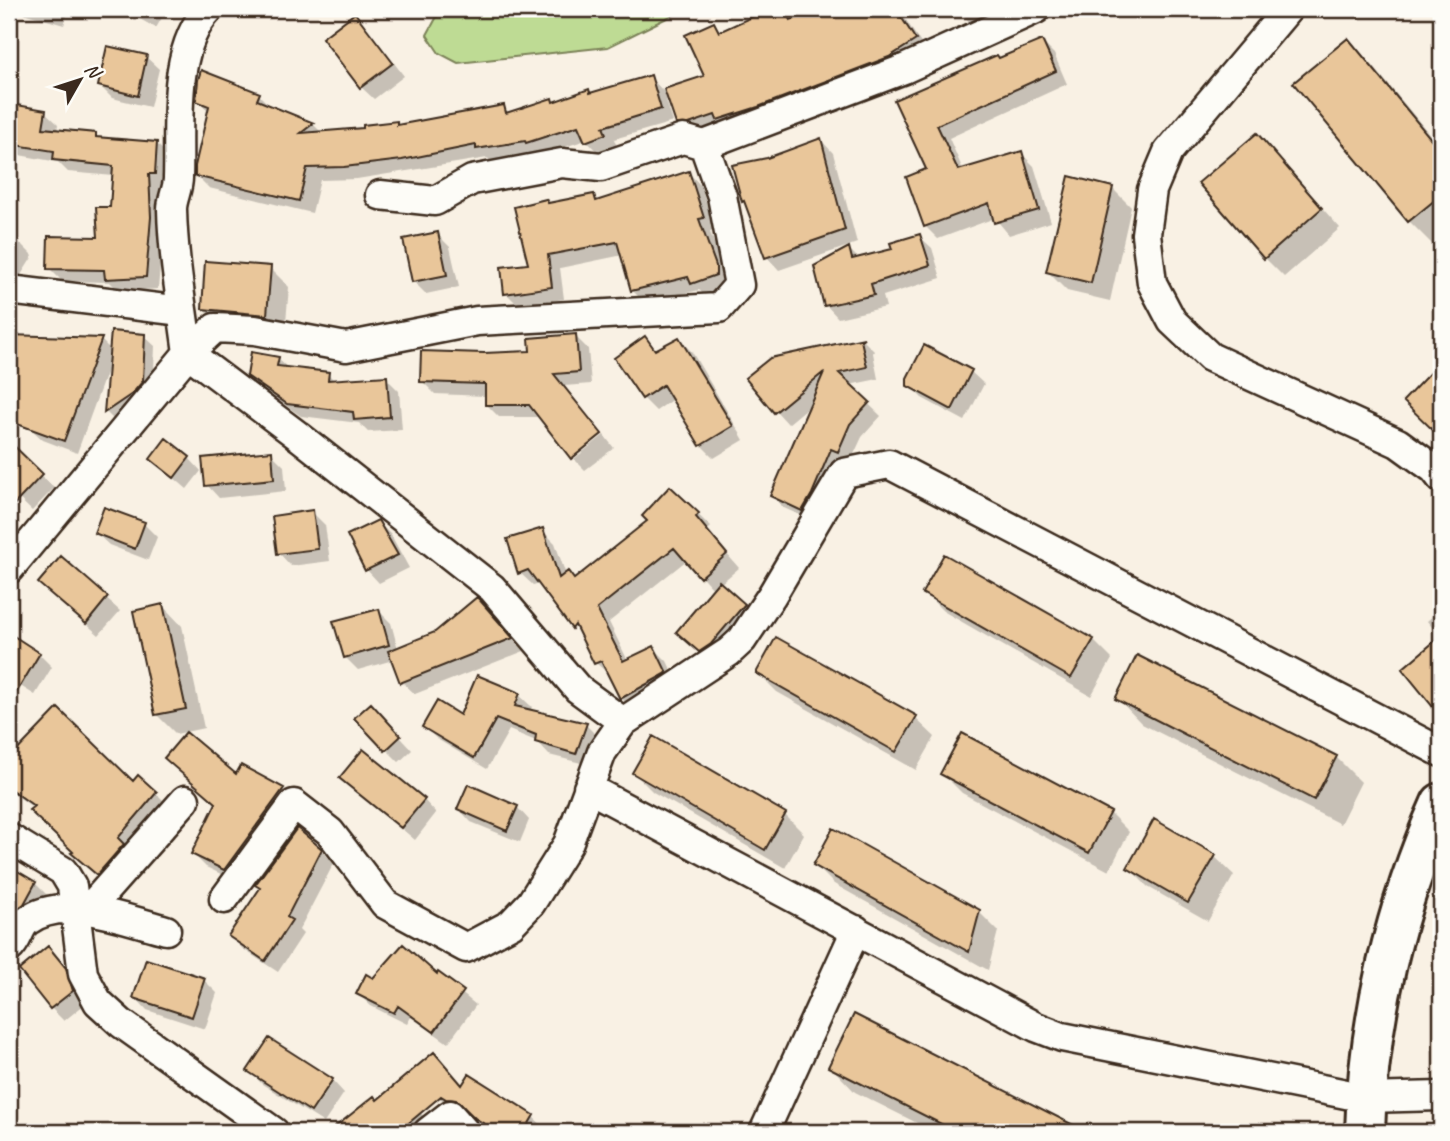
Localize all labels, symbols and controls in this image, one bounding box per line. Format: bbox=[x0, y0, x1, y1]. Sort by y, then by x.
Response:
north arrow bbox=[46, 46, 116, 116]
text: N bbox=[79, 58, 107, 85]

